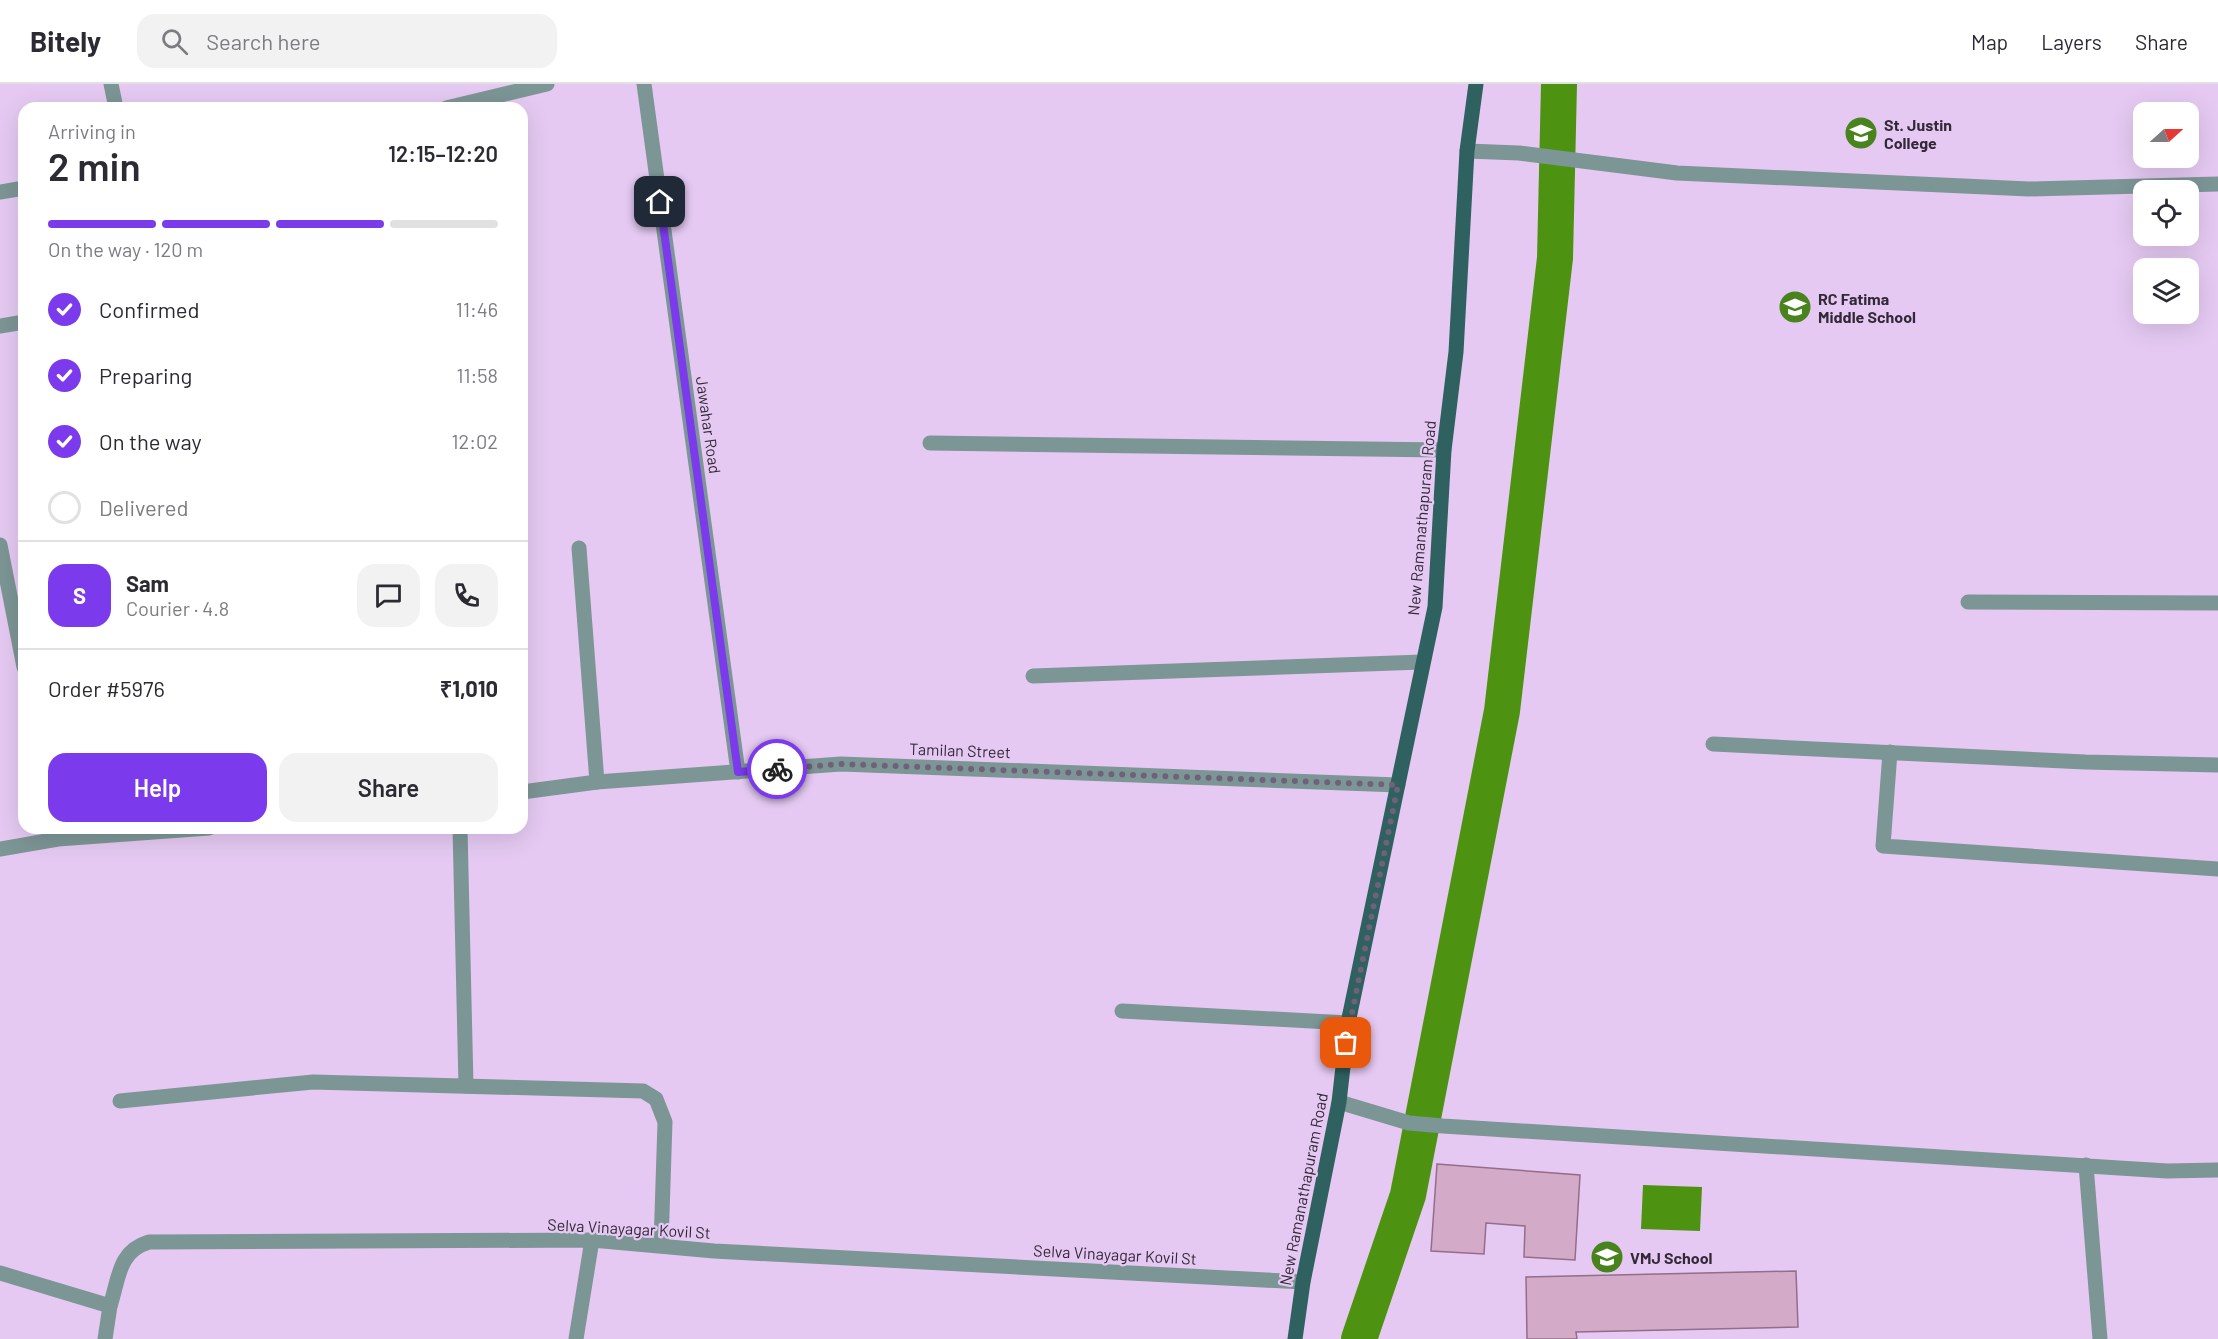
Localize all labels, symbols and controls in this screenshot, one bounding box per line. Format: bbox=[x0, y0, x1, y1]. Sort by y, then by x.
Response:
search box bbox=[137, 14, 557, 68]
text: Bitely bbox=[30, 24, 101, 58]
icon: search bbox=[158, 25, 191, 58]
text: Search here bbox=[206, 28, 321, 54]
text: Map bbox=[1971, 29, 2008, 54]
text: Layers bbox=[2041, 29, 2102, 54]
text: Share bbox=[2135, 29, 2188, 54]
north arrow bbox=[2133, 102, 2199, 168]
map controls bbox=[2133, 102, 2199, 324]
school or university icon: St. Justin College bbox=[1843, 115, 1879, 151]
place label: St. Justin College bbox=[1884, 115, 1952, 152]
text: Arriving in bbox=[48, 119, 136, 143]
text: 12:15–12:20 bbox=[388, 140, 498, 166]
text: 2 min bbox=[48, 142, 141, 189]
pin bbox=[634, 176, 685, 227]
button: locate bbox=[2133, 180, 2199, 246]
icon: home bbox=[643, 185, 676, 218]
text: On the way · 120 m bbox=[48, 237, 203, 261]
button: layers bbox=[2133, 258, 2199, 324]
school or university icon: RC Fatima Middle School bbox=[1777, 289, 1813, 325]
place label: RC Fatima Middle School bbox=[1818, 289, 1916, 326]
icon: check bbox=[48, 293, 81, 326]
text: Confirmed bbox=[99, 296, 199, 322]
text: 11:46 bbox=[456, 297, 498, 321]
icon: check bbox=[48, 359, 81, 392]
text: Preparing bbox=[99, 362, 192, 388]
text: 11:58 bbox=[456, 363, 498, 387]
street label: Jawahar Road bbox=[693, 375, 725, 475]
street label: New Ramanathapuram Road bbox=[1403, 420, 1439, 616]
icon: check bbox=[48, 425, 81, 458]
text: On the way bbox=[99, 428, 202, 454]
text: 12:02 bbox=[451, 429, 498, 453]
text: Delivered bbox=[99, 494, 188, 520]
button: chat bbox=[357, 564, 420, 627]
button: phone bbox=[435, 564, 498, 627]
text: Sam bbox=[126, 570, 169, 596]
text: S bbox=[73, 582, 86, 608]
text: Courier · 4.8 bbox=[126, 596, 229, 620]
text: Order #5976 bbox=[48, 675, 165, 701]
text: ₹1,010 bbox=[440, 675, 498, 701]
courier bbox=[747, 739, 807, 799]
street label: Tamilan Street bbox=[909, 739, 1011, 761]
button: Help bbox=[48, 753, 267, 822]
button: Share bbox=[279, 753, 498, 822]
icon: bike bbox=[761, 753, 794, 786]
pin bbox=[1320, 1017, 1371, 1068]
icon: bag bbox=[1329, 1026, 1362, 1059]
street label: New Ramanathapuram Road bbox=[1275, 1091, 1331, 1287]
street label: Selva Vinayagar Kovil St bbox=[547, 1214, 711, 1242]
school or university icon: VMJ School bbox=[1589, 1239, 1625, 1275]
street label: Selva Vinayagar Kovil St bbox=[1033, 1240, 1197, 1268]
place label: VMJ School bbox=[1630, 1248, 1713, 1267]

